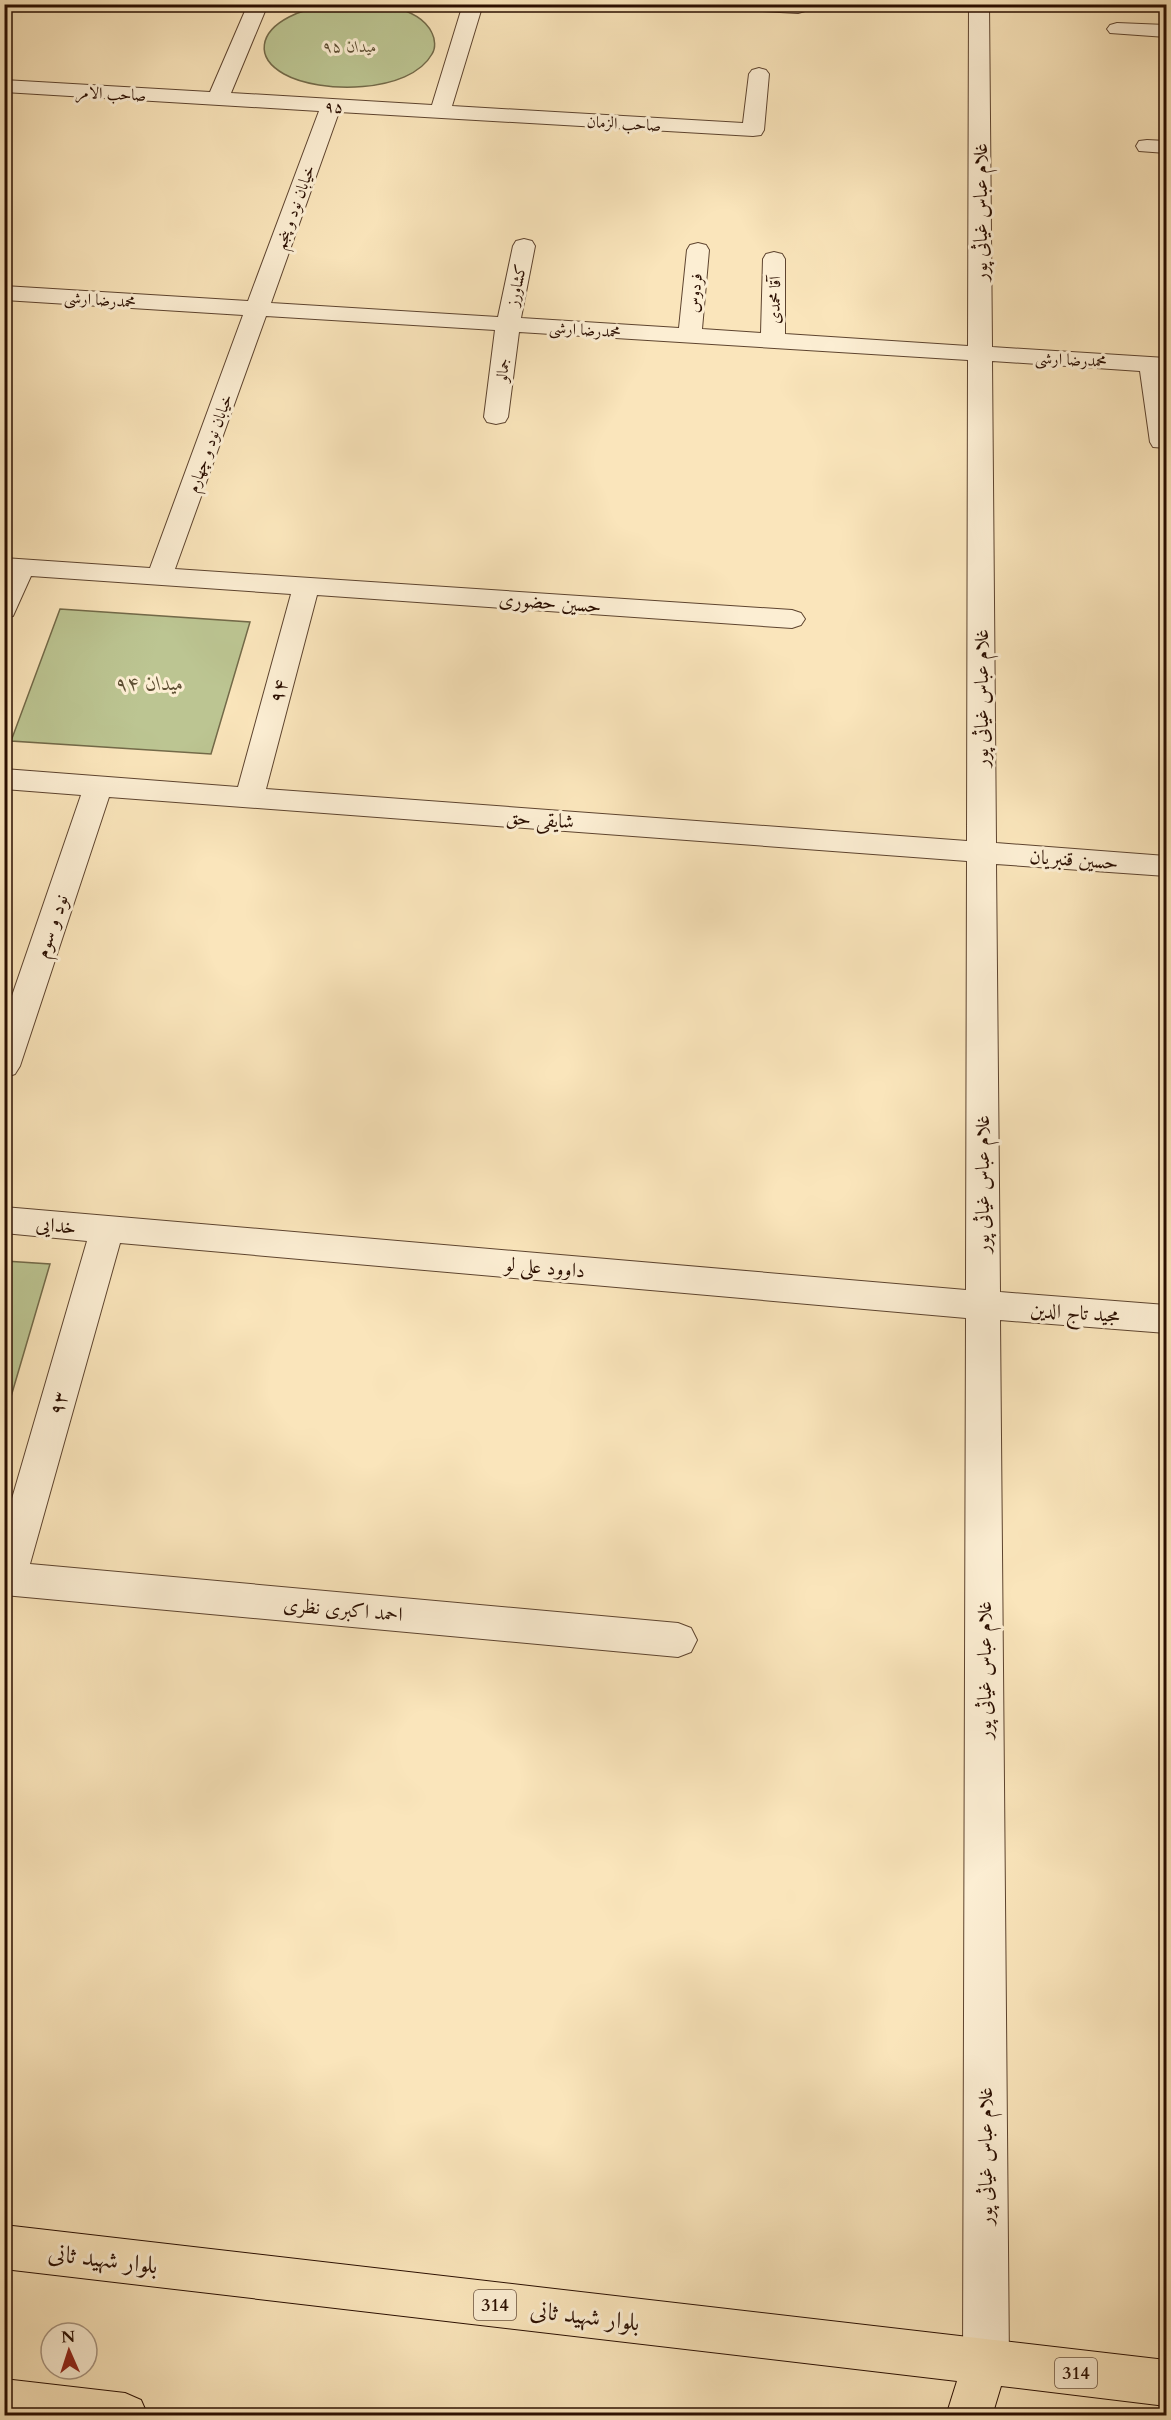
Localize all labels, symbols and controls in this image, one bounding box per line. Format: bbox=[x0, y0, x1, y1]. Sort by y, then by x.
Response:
park label: میدان ۹۵ bbox=[323, 36, 377, 58]
street label: صاحب الامر bbox=[75, 81, 147, 107]
street label: ۹۵ bbox=[324, 96, 344, 118]
street label: صاحب الزمان bbox=[586, 111, 662, 137]
street label: غلام عباس غیاثی ‌پور bbox=[967, 143, 998, 283]
street label: خیابان نود و پنجم bbox=[270, 162, 324, 254]
street label: کشاورز bbox=[501, 262, 532, 310]
street label: فردوس bbox=[682, 272, 708, 314]
street label: آقا محمدی bbox=[764, 275, 786, 324]
street label: محمدرضا ارشی bbox=[63, 287, 137, 313]
street label: محمدرضا ارشی bbox=[548, 317, 622, 343]
street label: محمدرضا ارشی bbox=[1035, 347, 1107, 373]
street label: جمالو bbox=[490, 357, 515, 385]
street label: خیابان نود و چهارم bbox=[182, 391, 241, 497]
street label: حسین حضوری bbox=[498, 585, 602, 620]
street label: غلام عباس غیاثی ‌پور bbox=[968, 629, 999, 769]
park label: میدان ۹۴ bbox=[117, 670, 183, 697]
street label: ۹۴ bbox=[262, 676, 295, 706]
street label: شایقی حق bbox=[505, 804, 575, 836]
street label: حسین قنبریان bbox=[1029, 843, 1119, 876]
street label: نود و سوم bbox=[28, 891, 79, 963]
street label: غلام عباس غیاثی ‌پور bbox=[969, 1115, 1000, 1255]
street label: خدایی bbox=[35, 1210, 77, 1241]
street label: داوود علی لو bbox=[502, 1250, 586, 1285]
street label: مجید تاج الدین bbox=[1029, 1296, 1121, 1333]
street label: ۹۳ bbox=[42, 1388, 75, 1418]
street label: احمد اکبری نظری bbox=[282, 1591, 404, 1628]
street label: غلام عباس غیاثی ‌پور bbox=[971, 1601, 1002, 1741]
street label: غلام عباس غیاثی ‌پور bbox=[972, 2087, 1003, 2227]
street label: بلوار شهید ثانی bbox=[46, 2236, 160, 2283]
road number: 314 bbox=[474, 2290, 516, 2320]
street label: بلوار شهید ثانی bbox=[528, 2293, 642, 2340]
north arrow bbox=[39, 2321, 99, 2381]
text: N bbox=[61, 2326, 76, 2348]
road number: 314 bbox=[1055, 2358, 1097, 2388]

